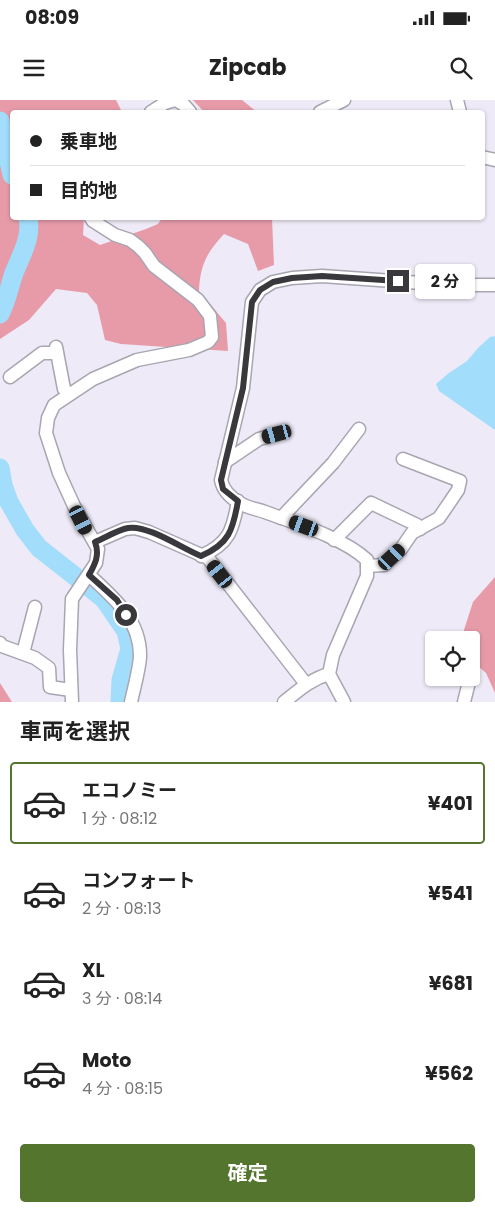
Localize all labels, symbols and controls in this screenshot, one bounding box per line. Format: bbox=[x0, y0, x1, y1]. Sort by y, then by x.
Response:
text: 08:09 bbox=[25, 4, 79, 31]
text: Zipcab bbox=[209, 52, 286, 83]
icon: menu bbox=[20, 54, 48, 82]
icon: search bbox=[447, 54, 475, 82]
text: 乗車地 bbox=[60, 128, 117, 155]
text: 目的地 bbox=[60, 177, 117, 204]
callout: 2 分 bbox=[416, 264, 476, 298]
route end bbox=[387, 270, 409, 292]
text: 2 分 bbox=[431, 270, 459, 293]
car bbox=[260, 423, 293, 445]
car bbox=[67, 503, 94, 537]
car bbox=[287, 514, 320, 538]
car bbox=[375, 541, 408, 573]
car bbox=[204, 558, 235, 590]
route start bbox=[115, 604, 137, 626]
map controls bbox=[425, 631, 480, 686]
button: locate bbox=[425, 631, 480, 686]
text: 車両を選択 bbox=[20, 716, 130, 747]
text: エコノミー bbox=[82, 777, 177, 804]
icon: car bbox=[22, 781, 67, 826]
text: ¥401 bbox=[428, 790, 473, 817]
text: 1 分 · 08:12 bbox=[82, 807, 157, 830]
text: コンフォート bbox=[82, 867, 195, 894]
icon: car bbox=[22, 871, 67, 916]
text: ¥541 bbox=[428, 880, 473, 907]
text: 2 分 · 08:13 bbox=[82, 897, 162, 920]
text: XL bbox=[82, 957, 105, 984]
icon: car bbox=[22, 961, 67, 1006]
text: ¥681 bbox=[429, 970, 473, 997]
text: 3 分 · 08:14 bbox=[82, 987, 162, 1010]
text: Moto bbox=[82, 1047, 131, 1074]
icon: car bbox=[22, 1051, 67, 1096]
text: ¥562 bbox=[425, 1060, 473, 1087]
text: 4 分 · 08:15 bbox=[82, 1077, 163, 1100]
button: 確定 bbox=[20, 1144, 475, 1202]

